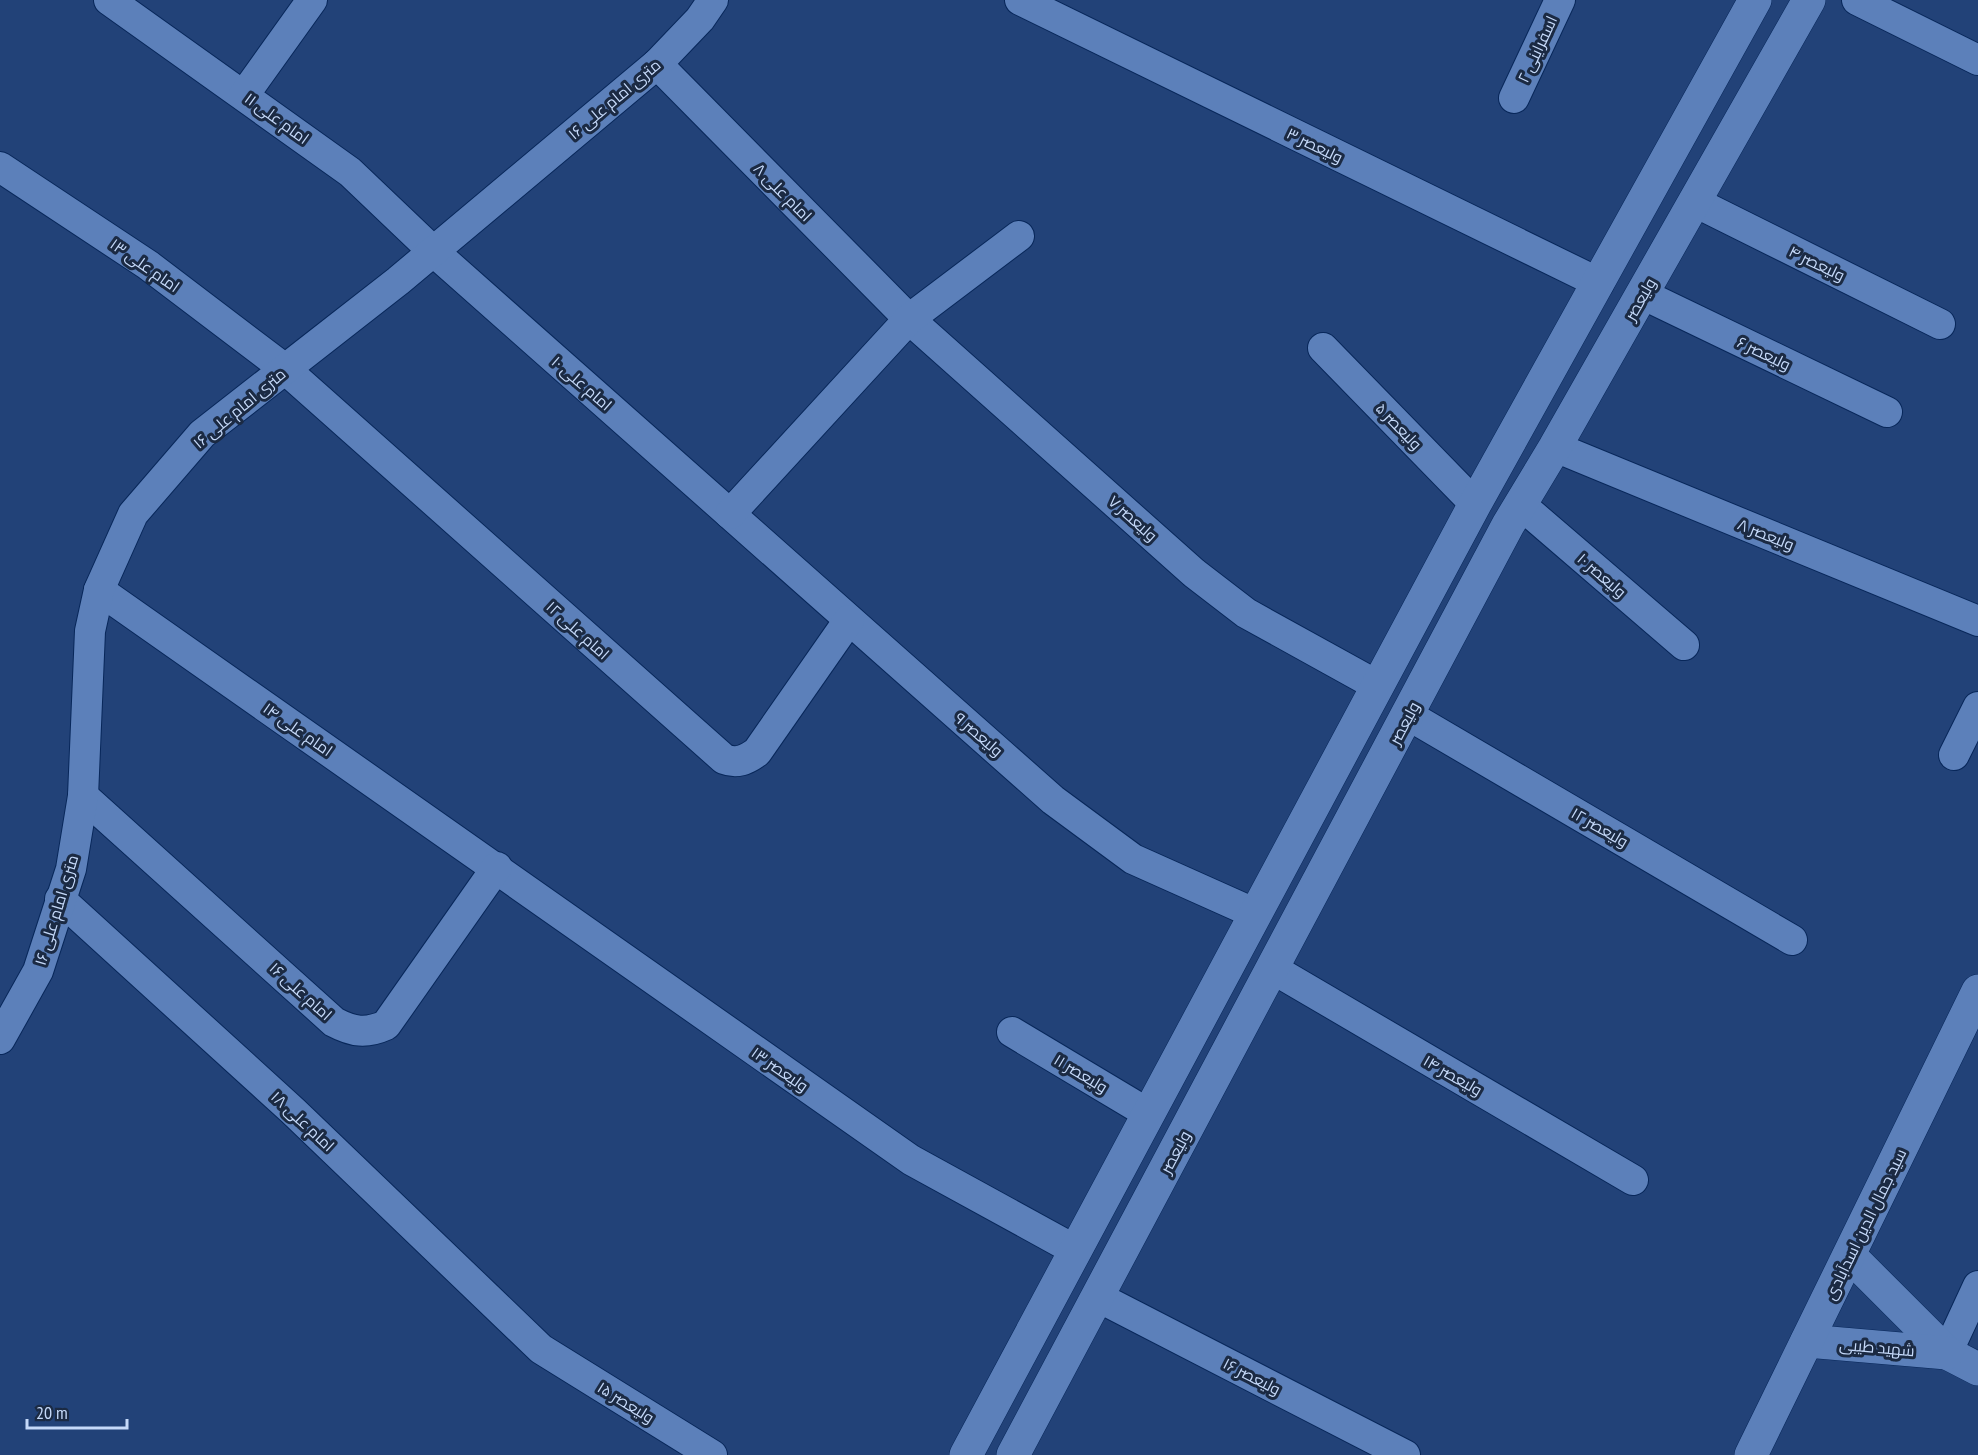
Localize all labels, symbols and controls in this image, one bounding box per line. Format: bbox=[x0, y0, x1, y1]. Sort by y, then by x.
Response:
street label: اسفراینی ۲ bbox=[1513, 12, 1562, 86]
street label: ۱۶ متری امام علی bbox=[564, 54, 666, 145]
street label: امام علی ۱۱ bbox=[240, 88, 313, 150]
street label: ولیعصر ۳ bbox=[1284, 123, 1346, 167]
street label: امام علی ۸ bbox=[748, 159, 816, 227]
street label: امام علی ۱۳ bbox=[105, 234, 184, 298]
street label: ولیعصر ۴ bbox=[1786, 241, 1848, 285]
street label: ولیعصر bbox=[1619, 274, 1660, 325]
street label: ولیعصر ۶ bbox=[1734, 332, 1794, 374]
street label: امام علی ۱۰ bbox=[546, 351, 616, 416]
street label: ۱۶ متری امام علی bbox=[189, 363, 291, 454]
street label: ولیعصر ۵ bbox=[1372, 398, 1426, 454]
street label: ولیعصر ۷ bbox=[1104, 491, 1162, 545]
street label: ولیعصر ۸ bbox=[1735, 514, 1797, 554]
street label: ولیعصر ۱۰ bbox=[1573, 548, 1631, 602]
street label: امام علی ۱۲ bbox=[541, 596, 614, 665]
street label: امام علی ۱۴ bbox=[258, 698, 337, 762]
street label: ولیعصر bbox=[1384, 698, 1424, 749]
street label: ولیعصر ۹ bbox=[951, 708, 1007, 760]
street label: ولیعصر ۱۲ bbox=[1568, 803, 1632, 851]
street label: ۱۶ متری امام علی bbox=[30, 852, 84, 968]
street label: امام علی ۱۶ bbox=[264, 958, 336, 1026]
street label: ولیعصر ۱۳ bbox=[748, 1042, 812, 1096]
street label: ولیعصر ۱۱ bbox=[1050, 1049, 1112, 1097]
street label: ولیعصر ۱۴ bbox=[1420, 1050, 1486, 1100]
street label: امام علی ۱۸ bbox=[266, 1087, 339, 1157]
street label: ولیعصر bbox=[1155, 1127, 1195, 1178]
street label: سید جمال الدین اسدآبادی bbox=[1820, 1145, 1911, 1303]
street label: شهید طیبی bbox=[1838, 1334, 1916, 1361]
street label: ولیعصر ۱۶ bbox=[1220, 1353, 1284, 1399]
street label: ولیعصر ۱۵ bbox=[594, 1377, 658, 1427]
scale bar bbox=[27, 1392, 128, 1430]
text: 20 m bbox=[36, 1401, 68, 1424]

